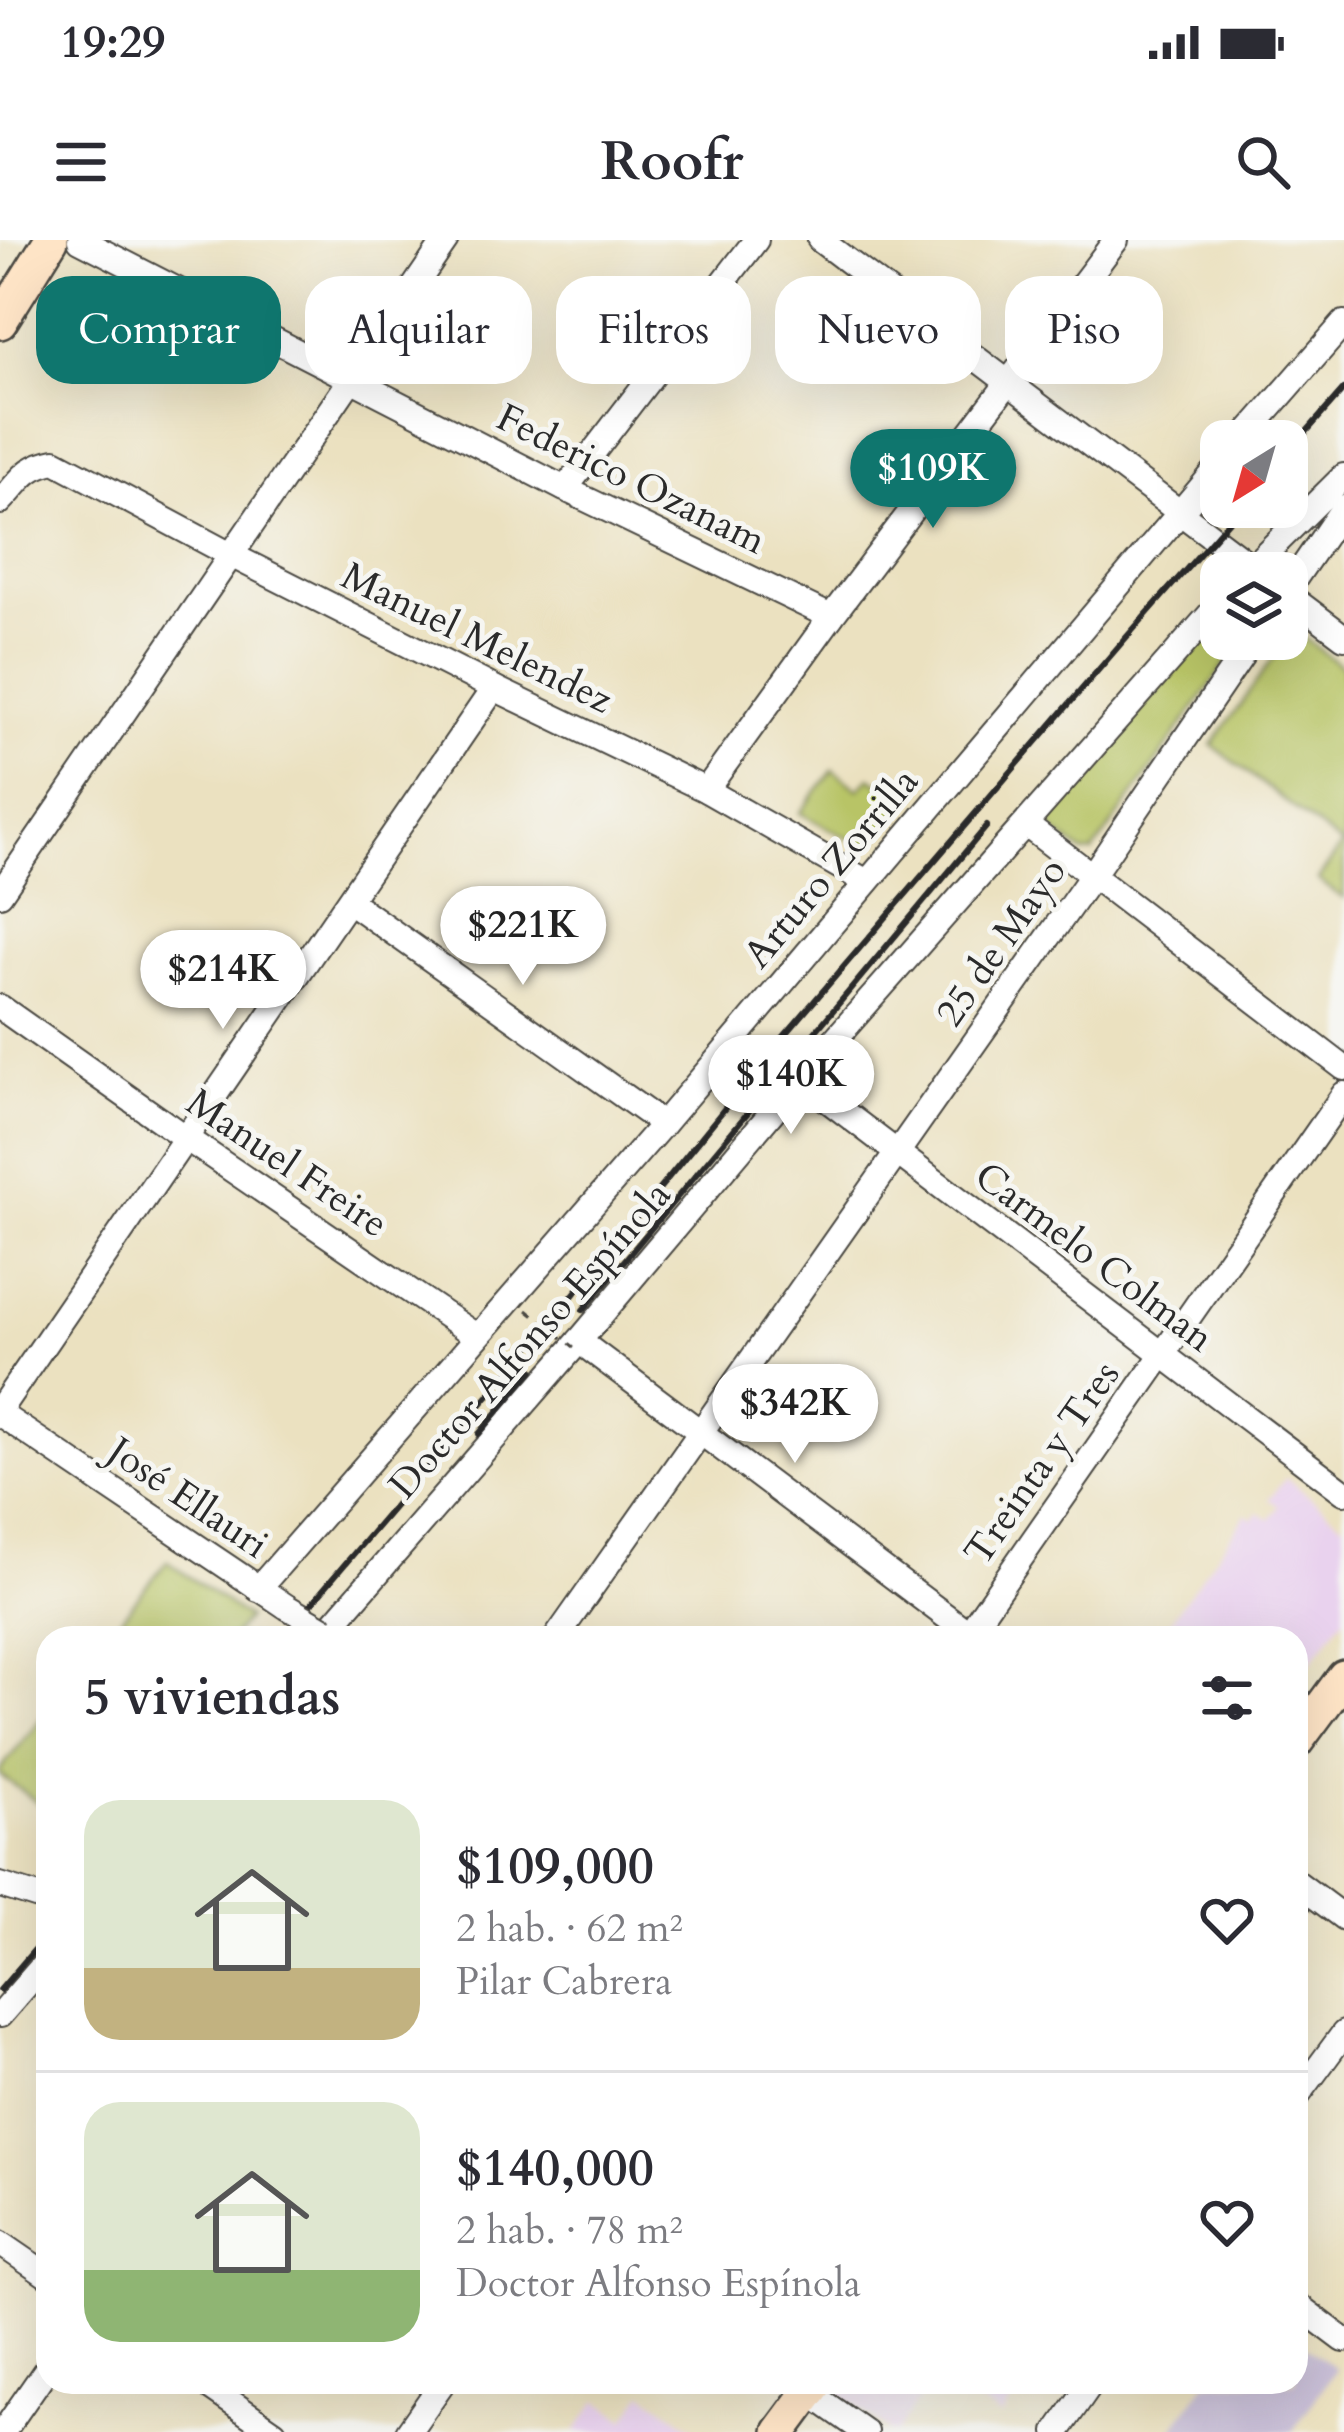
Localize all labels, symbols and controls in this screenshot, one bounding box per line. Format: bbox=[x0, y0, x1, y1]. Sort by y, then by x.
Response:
text: 19:29 bbox=[60, 12, 165, 73]
text: Roofr bbox=[600, 126, 744, 199]
icon: menu bbox=[48, 129, 114, 195]
icon: search bbox=[1230, 129, 1296, 195]
chip: Comprar bbox=[36, 276, 281, 384]
chip: Alquilar bbox=[305, 276, 532, 384]
chip: Filtros bbox=[556, 276, 751, 384]
chip: Nuevo bbox=[775, 276, 981, 384]
chip: Piso bbox=[1005, 276, 1163, 384]
street label: Federico Ozanam bbox=[488, 391, 774, 567]
north arrow bbox=[1200, 420, 1308, 528]
map controls bbox=[1200, 420, 1308, 660]
pin: $109K bbox=[849, 429, 1017, 531]
text: $109K bbox=[877, 441, 989, 494]
street label: Manuel Melendez bbox=[333, 549, 621, 727]
button: layers bbox=[1200, 552, 1308, 660]
street label: Arturo Zorrilla bbox=[731, 756, 931, 979]
street label: 25 de Mayo bbox=[923, 847, 1079, 1037]
pin: $221K bbox=[439, 886, 607, 988]
text: $221K bbox=[467, 898, 579, 951]
pin: $214K bbox=[139, 930, 307, 1032]
text: $214K bbox=[167, 942, 279, 995]
pin: $140K bbox=[707, 1035, 875, 1137]
text: $140K bbox=[735, 1047, 847, 1100]
street label: Manuel Freire bbox=[176, 1076, 398, 1250]
street label: Carmelo Colman bbox=[964, 1150, 1224, 1364]
street label: Doctor Alfonso Espínola bbox=[377, 1170, 683, 1510]
street label: Treinta y Tres bbox=[952, 1350, 1132, 1576]
pin: $342K bbox=[711, 1364, 879, 1466]
text: $342K bbox=[739, 1376, 851, 1429]
street label: José Ellauri bbox=[93, 1422, 279, 1571]
text: 5 viviendas bbox=[84, 1663, 340, 1733]
icon: filters bbox=[1194, 1665, 1260, 1731]
text: $109,000 bbox=[456, 1832, 654, 1902]
icon: home bbox=[180, 1848, 324, 1992]
icon: heart bbox=[1194, 1887, 1260, 1953]
text: 2 hab. · 62 m² bbox=[456, 1902, 683, 1955]
text: Pilar Cabrera bbox=[456, 1955, 672, 2008]
text: $140,000 bbox=[456, 2134, 654, 2204]
icon: home bbox=[180, 2150, 324, 2294]
icon: heart bbox=[1194, 2189, 1260, 2255]
text: 2 hab. · 78 m² bbox=[456, 2204, 683, 2257]
text: Doctor Alfonso Espínola bbox=[456, 2257, 861, 2310]

